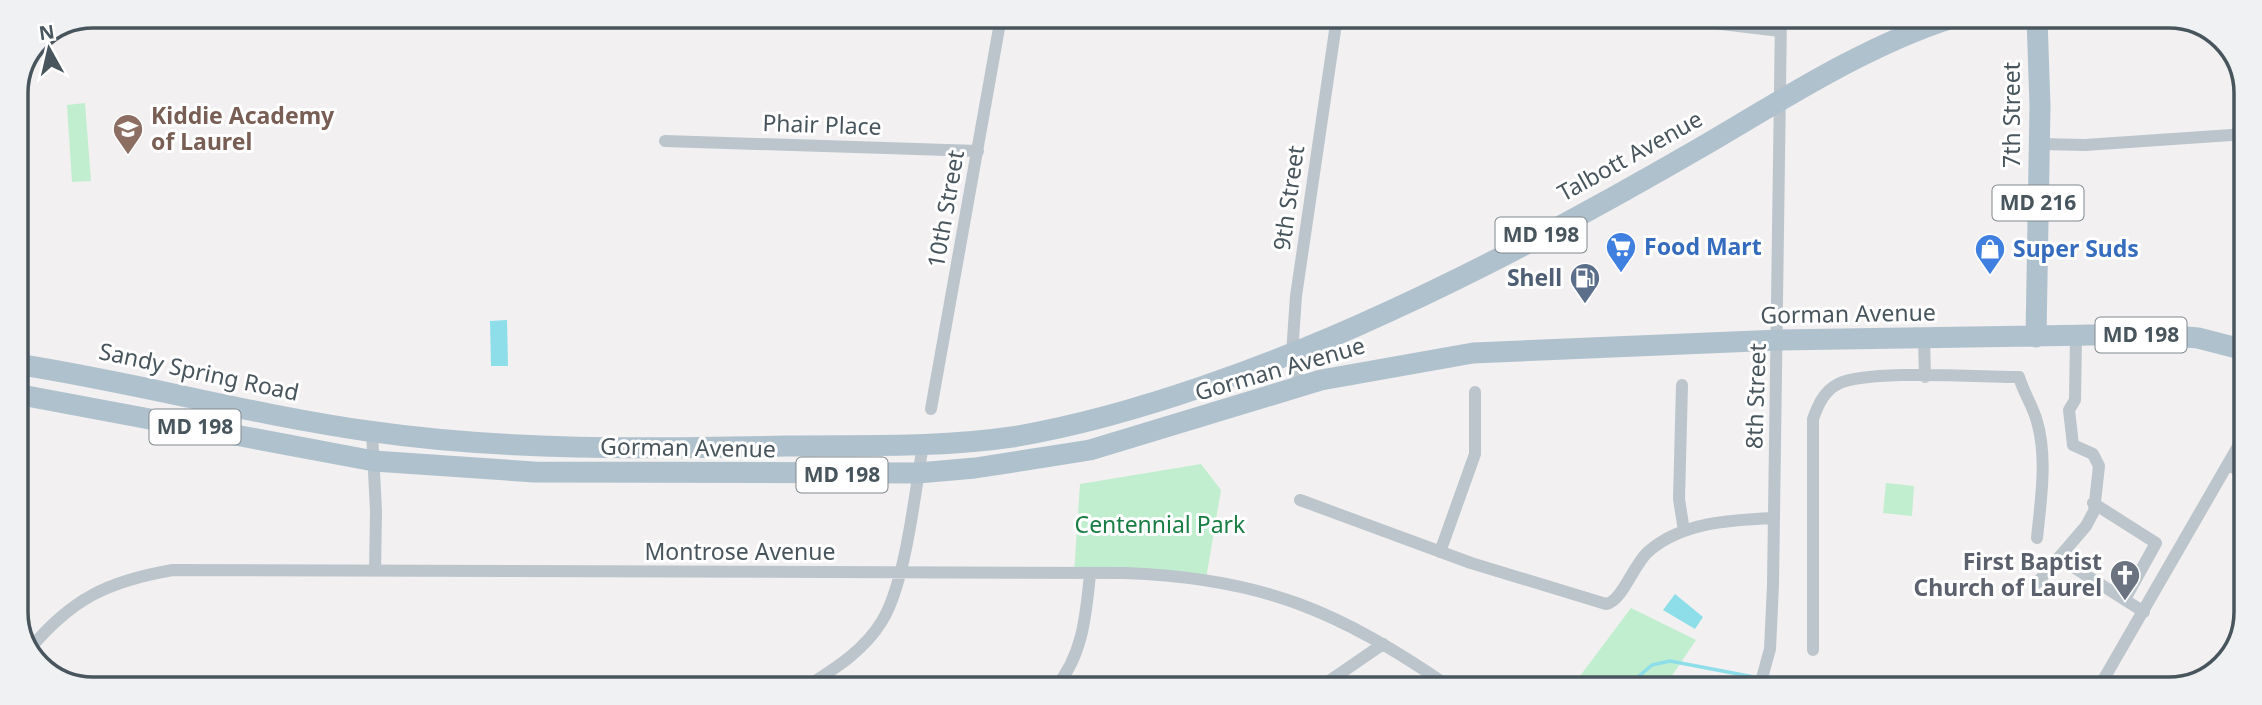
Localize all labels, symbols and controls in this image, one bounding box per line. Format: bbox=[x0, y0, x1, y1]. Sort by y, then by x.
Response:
north arrow bbox=[14, 14, 84, 84]
text: N bbox=[37, 18, 56, 46]
street label: 7th Street bbox=[1995, 62, 2027, 168]
place label: Kiddie Academy of Laurel bbox=[151, 99, 335, 157]
street label: Talbott Avenue bbox=[1551, 102, 1708, 208]
street label: Phair Place bbox=[762, 106, 882, 142]
school or university icon: Kiddie Academy of Laurel bbox=[111, 112, 145, 156]
street label: 9th Street bbox=[1265, 143, 1311, 253]
street label: 10th Street bbox=[919, 147, 971, 270]
road number: MD 216 bbox=[1993, 186, 2084, 220]
road number: MD 198 bbox=[1496, 218, 1586, 252]
supermarket icon: Food Mart bbox=[1604, 230, 1638, 274]
place label: Food Mart bbox=[1644, 230, 1762, 262]
shop icon: Super Suds bbox=[1973, 232, 2007, 276]
place label: Super Suds bbox=[2013, 232, 2139, 264]
place label: Shell bbox=[1507, 261, 1562, 293]
fuel station icon: Shell bbox=[1568, 261, 1602, 305]
street label: Gorman Avenue bbox=[1760, 295, 1936, 331]
road number: MD 198 bbox=[2096, 318, 2186, 352]
street label: Gorman Avenue bbox=[1191, 328, 1368, 408]
street label: Sandy Spring Road bbox=[96, 334, 302, 408]
street label: 8th Street bbox=[1737, 343, 1773, 449]
road number: MD 198 bbox=[150, 410, 241, 444]
street label: Gorman Avenue bbox=[600, 429, 776, 465]
road number: MD 198 bbox=[796, 458, 888, 492]
park label: Centennial Park bbox=[1075, 508, 1246, 540]
street label: Montrose Avenue bbox=[645, 535, 835, 567]
place label: First Baptist Church of Laurel bbox=[1913, 545, 2102, 603]
church icon: First Baptist Church of Laurel bbox=[2108, 558, 2142, 602]

